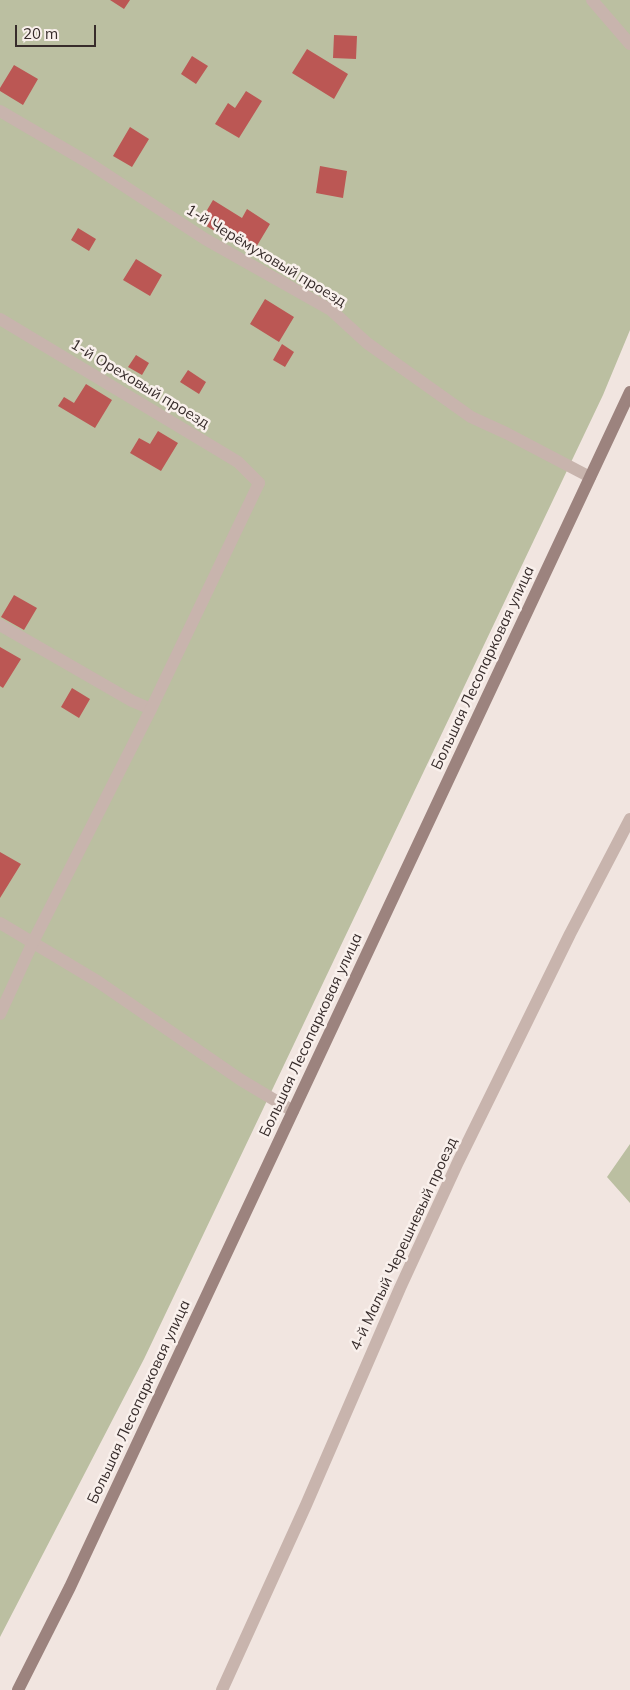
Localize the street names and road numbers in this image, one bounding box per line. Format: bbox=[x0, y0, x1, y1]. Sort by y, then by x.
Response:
street label: 1-й Черёмуховый проезд bbox=[183, 201, 349, 311]
street label: 1-й Ореховый проезд bbox=[68, 336, 212, 432]
street label: Большая Лесопарковая улица bbox=[428, 563, 538, 773]
street label: Большая Лесопарковая улица bbox=[256, 930, 366, 1140]
street label: 4-й Малый Черешневый проезд bbox=[347, 1135, 461, 1353]
street label: Большая Лесопарковая улица bbox=[84, 1297, 194, 1507]

